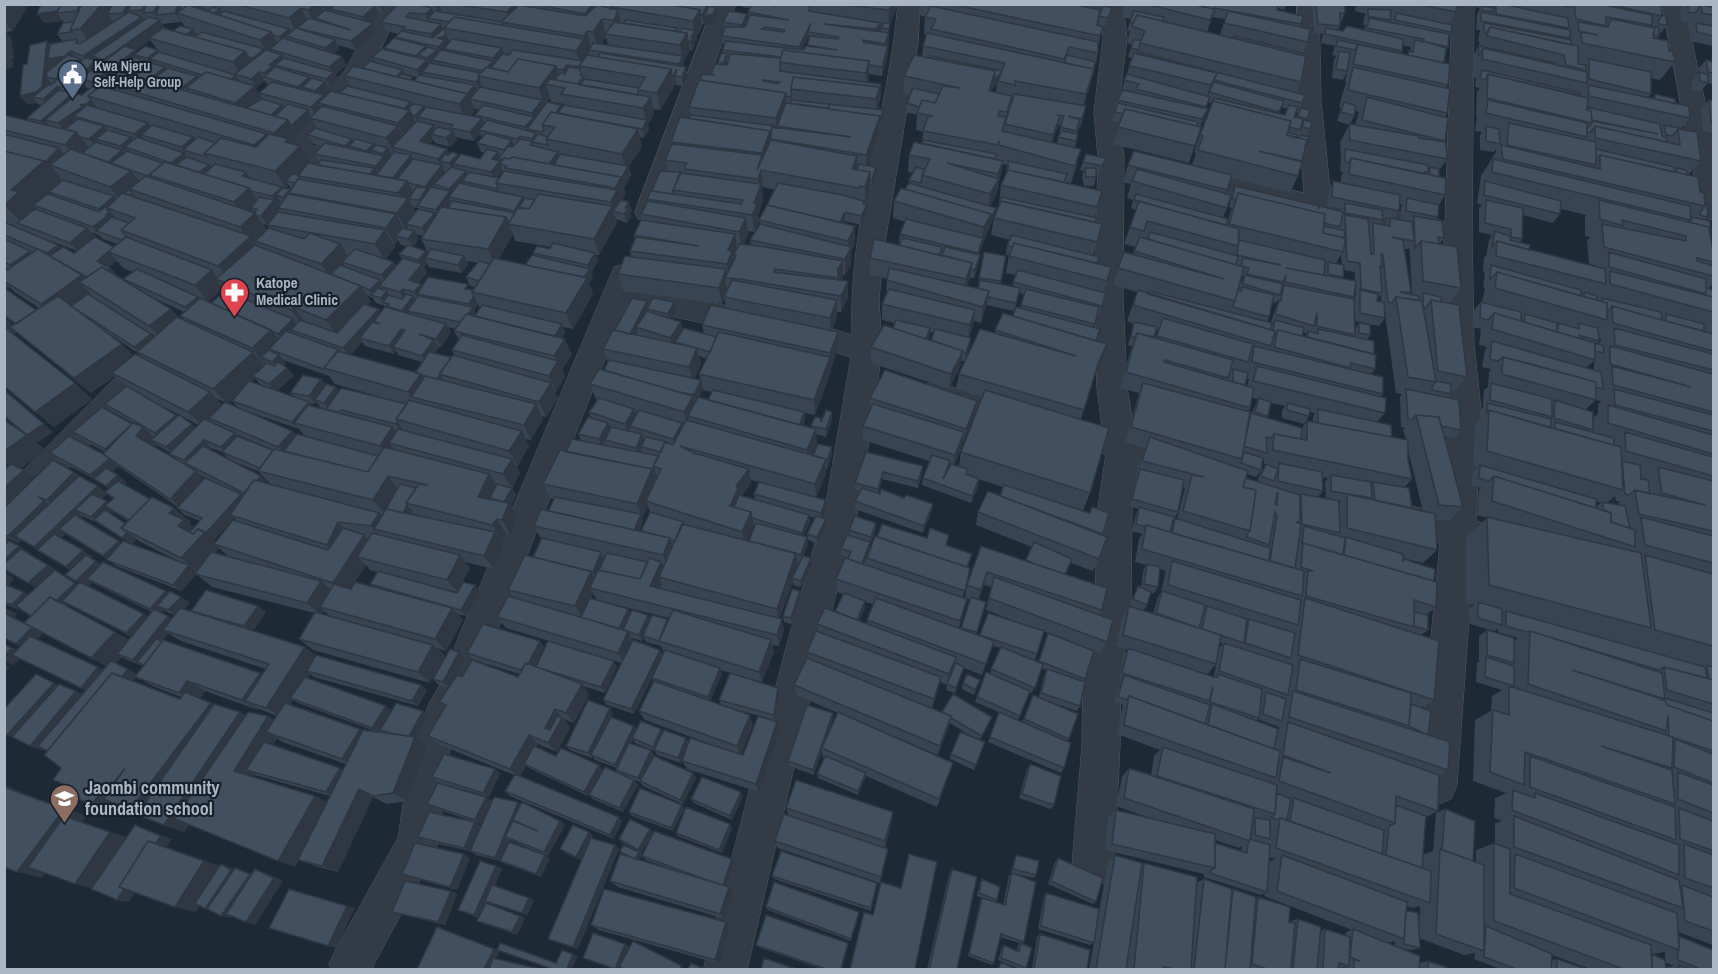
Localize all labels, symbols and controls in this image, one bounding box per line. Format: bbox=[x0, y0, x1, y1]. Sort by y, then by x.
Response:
place label: Kwa Njeru Self-Help Group bbox=[94, 57, 181, 91]
public building icon: Kwa Njeru Self-Help Group bbox=[57, 58, 89, 100]
place label: Katope Medical Clinic bbox=[256, 272, 338, 310]
pharmacy icon: Katope Medical Clinic bbox=[219, 276, 251, 318]
place label: Jaombi community foundation school bbox=[85, 775, 220, 821]
school or university icon: Jaombi community foundation school bbox=[48, 782, 80, 824]

